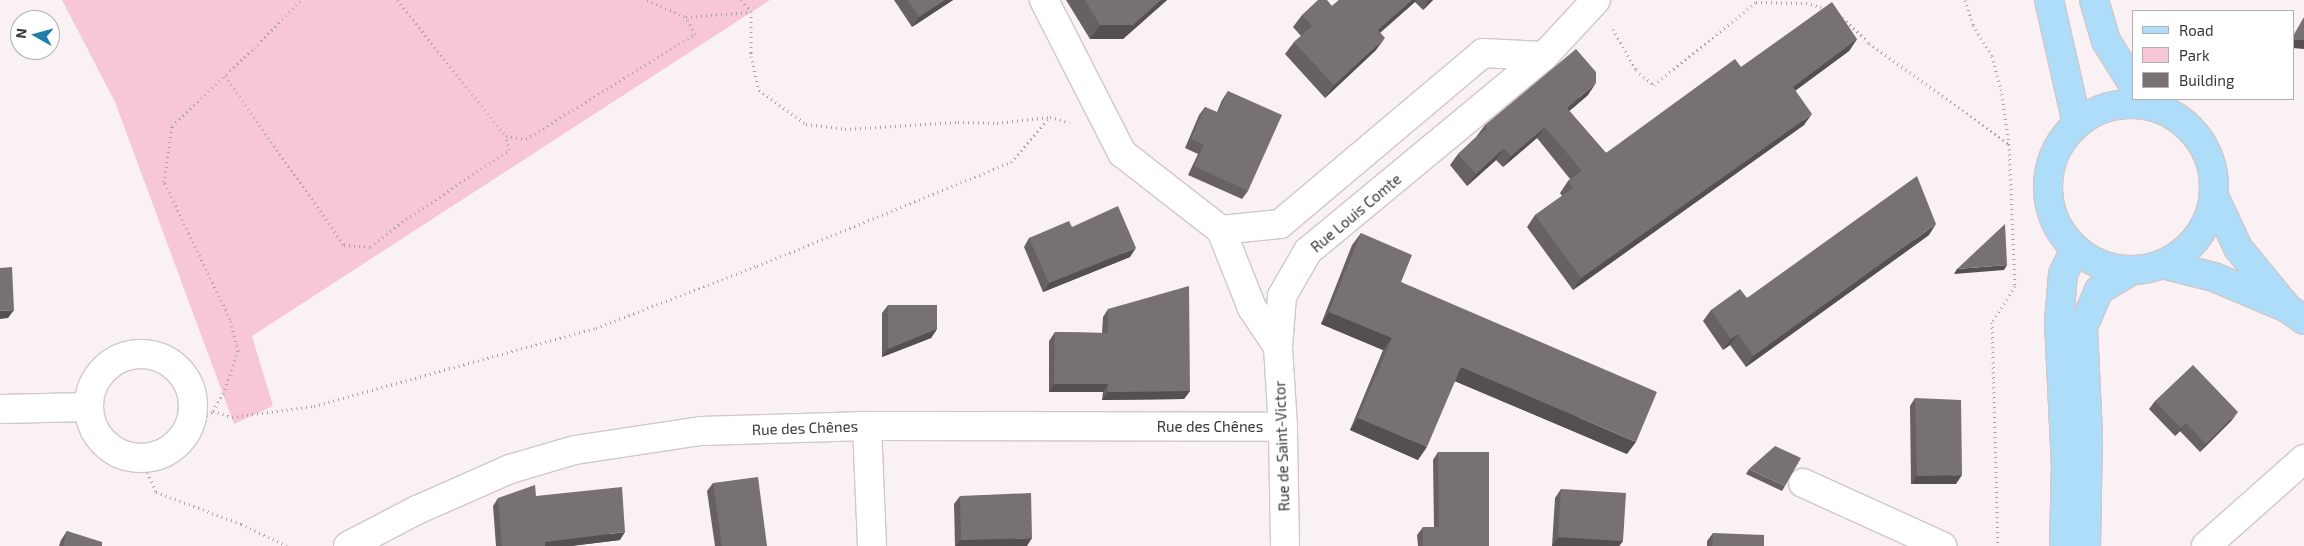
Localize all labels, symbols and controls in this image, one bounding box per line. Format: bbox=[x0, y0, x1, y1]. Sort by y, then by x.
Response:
north arrow bbox=[10, 10, 60, 60]
legend bbox=[2132, 10, 2294, 100]
text: Road bbox=[2179, 21, 2214, 39]
text: N bbox=[12, 27, 30, 39]
text: Park bbox=[2179, 46, 2210, 64]
text: Building bbox=[2179, 71, 2234, 89]
street label: Rue Louis Comte bbox=[1307, 170, 1405, 256]
street label: Rue de Saint-Victor bbox=[1271, 380, 1293, 512]
street label: Rue des Chênes bbox=[751, 417, 859, 439]
street label: Rue des Chênes bbox=[1157, 418, 1263, 436]

